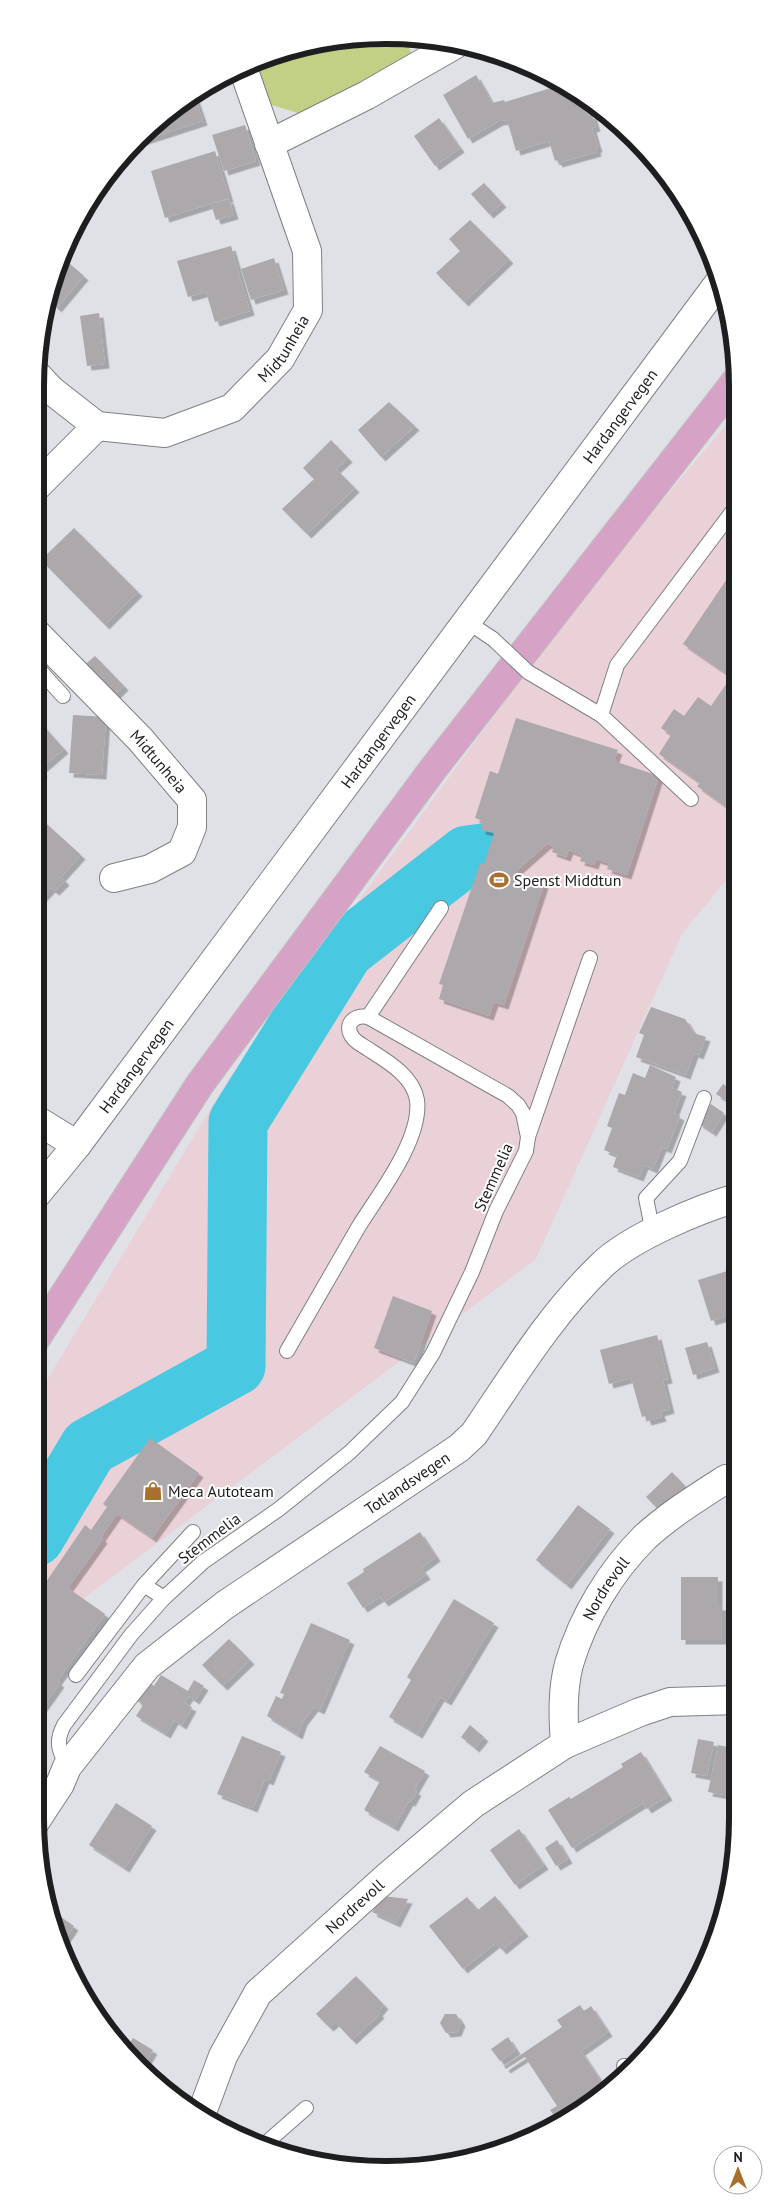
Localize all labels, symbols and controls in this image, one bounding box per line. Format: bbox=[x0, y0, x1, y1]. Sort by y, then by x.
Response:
street label: Midtunheia bbox=[253, 311, 313, 386]
street label: Hardangervegen bbox=[578, 365, 661, 467]
street label: Hardangervegen bbox=[336, 690, 420, 792]
street label: Midtunheia bbox=[126, 725, 192, 797]
sports icon: Spenst Middtun bbox=[488, 869, 510, 891]
place label: Spenst Middtun bbox=[514, 870, 621, 890]
street label: Hardangervegen bbox=[94, 1014, 178, 1117]
street label: Stemmelia bbox=[469, 1140, 517, 1214]
street label: Totlandsvegen bbox=[361, 1447, 454, 1519]
shop icon: Meca Autoteam bbox=[142, 1480, 164, 1502]
place label: Meca Autoteam bbox=[168, 1481, 274, 1501]
street label: Stemmelia bbox=[174, 1508, 244, 1568]
street label: Nordrevoll bbox=[578, 1552, 634, 1623]
street label: Nordrevoll bbox=[321, 1874, 388, 1938]
north arrow bbox=[713, 2145, 763, 2195]
text: N bbox=[733, 2148, 743, 2166]

